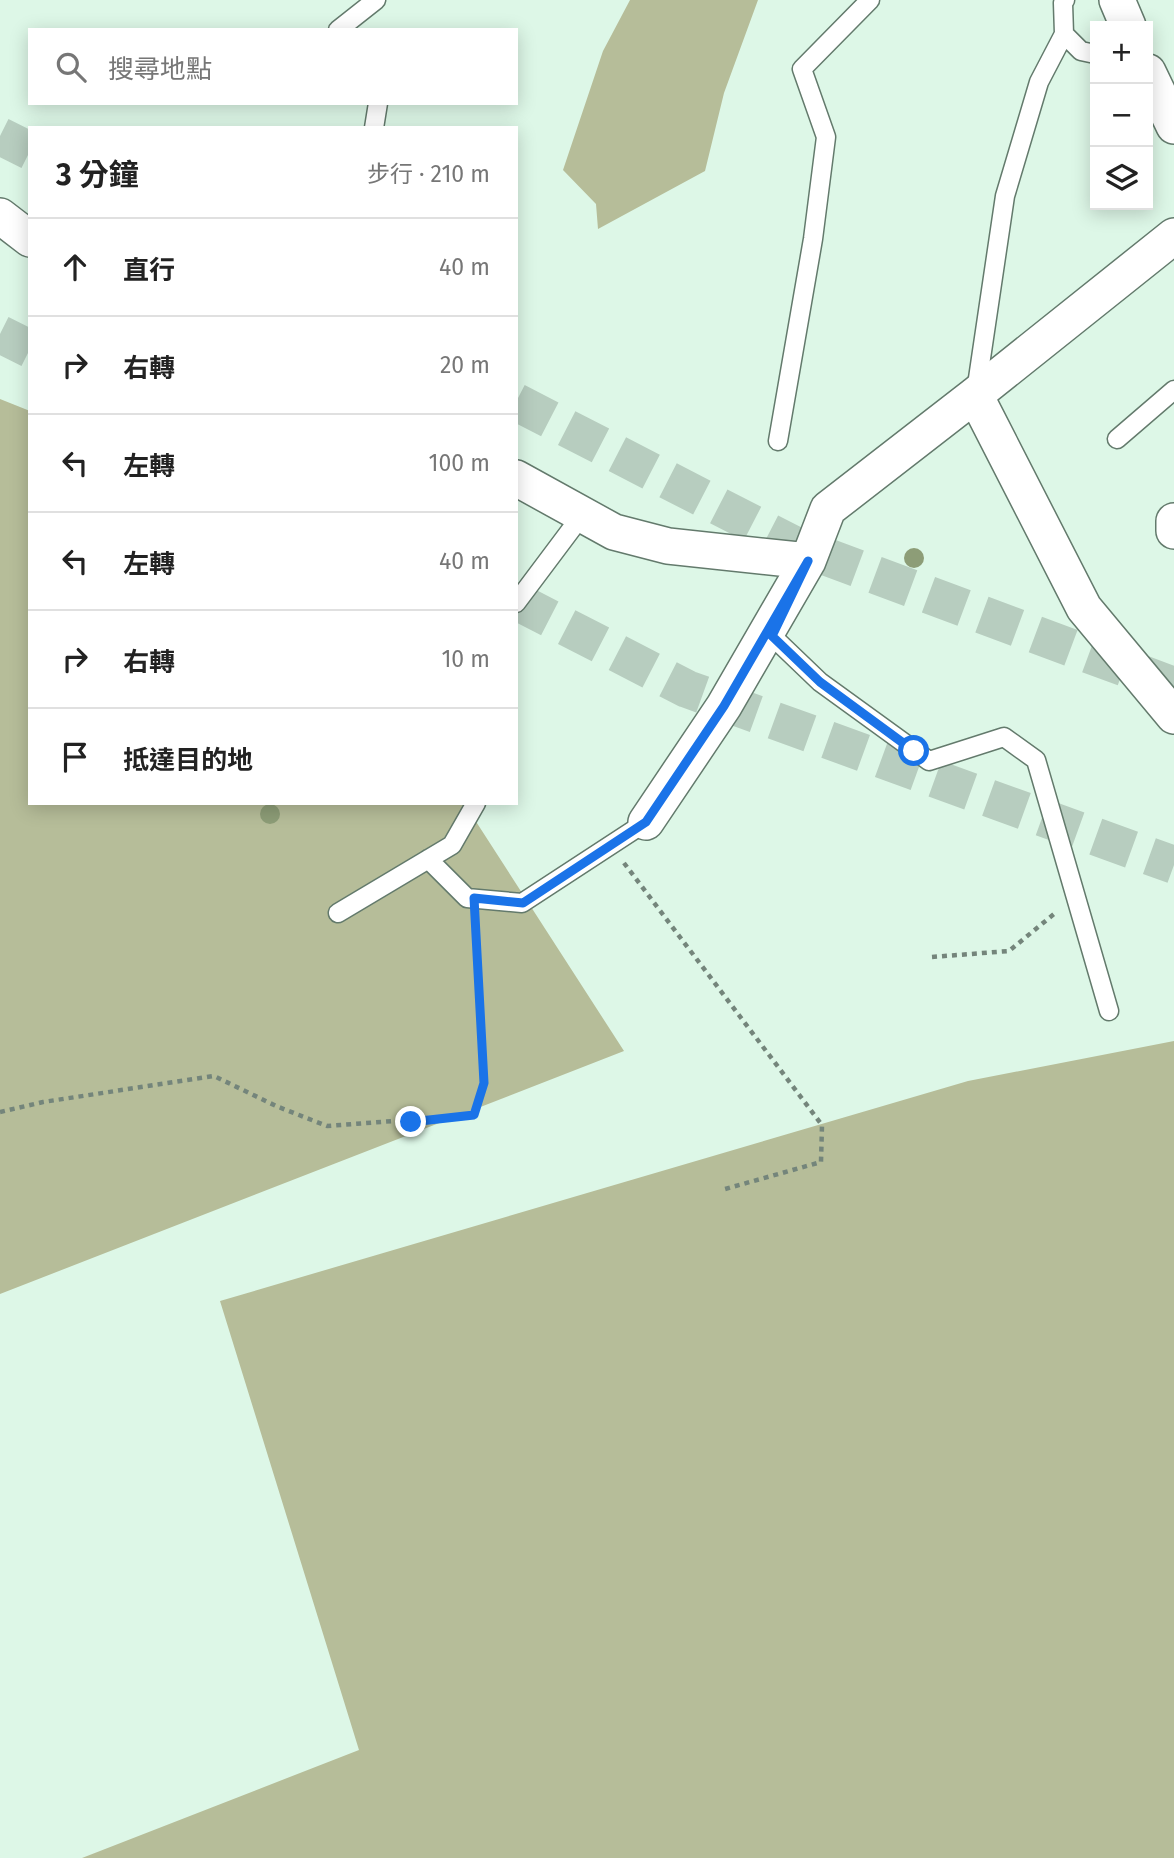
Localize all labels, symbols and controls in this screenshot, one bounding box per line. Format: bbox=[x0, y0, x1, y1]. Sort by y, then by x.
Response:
map controls bbox=[1090, 21, 1153, 210]
button: + bbox=[1090, 21, 1153, 84]
search box bbox=[28, 28, 518, 105]
icon: search bbox=[52, 48, 90, 86]
text: 搜尋地點 bbox=[108, 54, 212, 85]
button: − bbox=[1090, 84, 1153, 147]
button: layers bbox=[1090, 147, 1153, 210]
text: 3 分鐘 bbox=[56, 157, 139, 193]
text: 步行 · 210 m bbox=[367, 160, 490, 188]
icon: ahead bbox=[56, 248, 94, 286]
text: 40 m bbox=[439, 253, 490, 281]
text: 直行 bbox=[123, 255, 175, 286]
icon: right bbox=[56, 346, 94, 384]
text: 20 m bbox=[440, 351, 490, 379]
text: 右轉 bbox=[123, 353, 175, 384]
icon: left bbox=[56, 444, 94, 482]
text: 100 m bbox=[429, 449, 490, 477]
text: 左轉 bbox=[123, 451, 175, 482]
icon: left bbox=[56, 542, 94, 580]
text: 40 m bbox=[439, 547, 490, 575]
text: 左轉 bbox=[123, 549, 175, 580]
icon: right bbox=[56, 640, 94, 678]
text: 10 m bbox=[441, 645, 490, 673]
text: 右轉 bbox=[123, 647, 175, 678]
route start bbox=[898, 735, 929, 766]
icon: arrive bbox=[56, 738, 94, 776]
text: 抵達目的地 bbox=[123, 745, 253, 776]
route end bbox=[395, 1106, 426, 1137]

